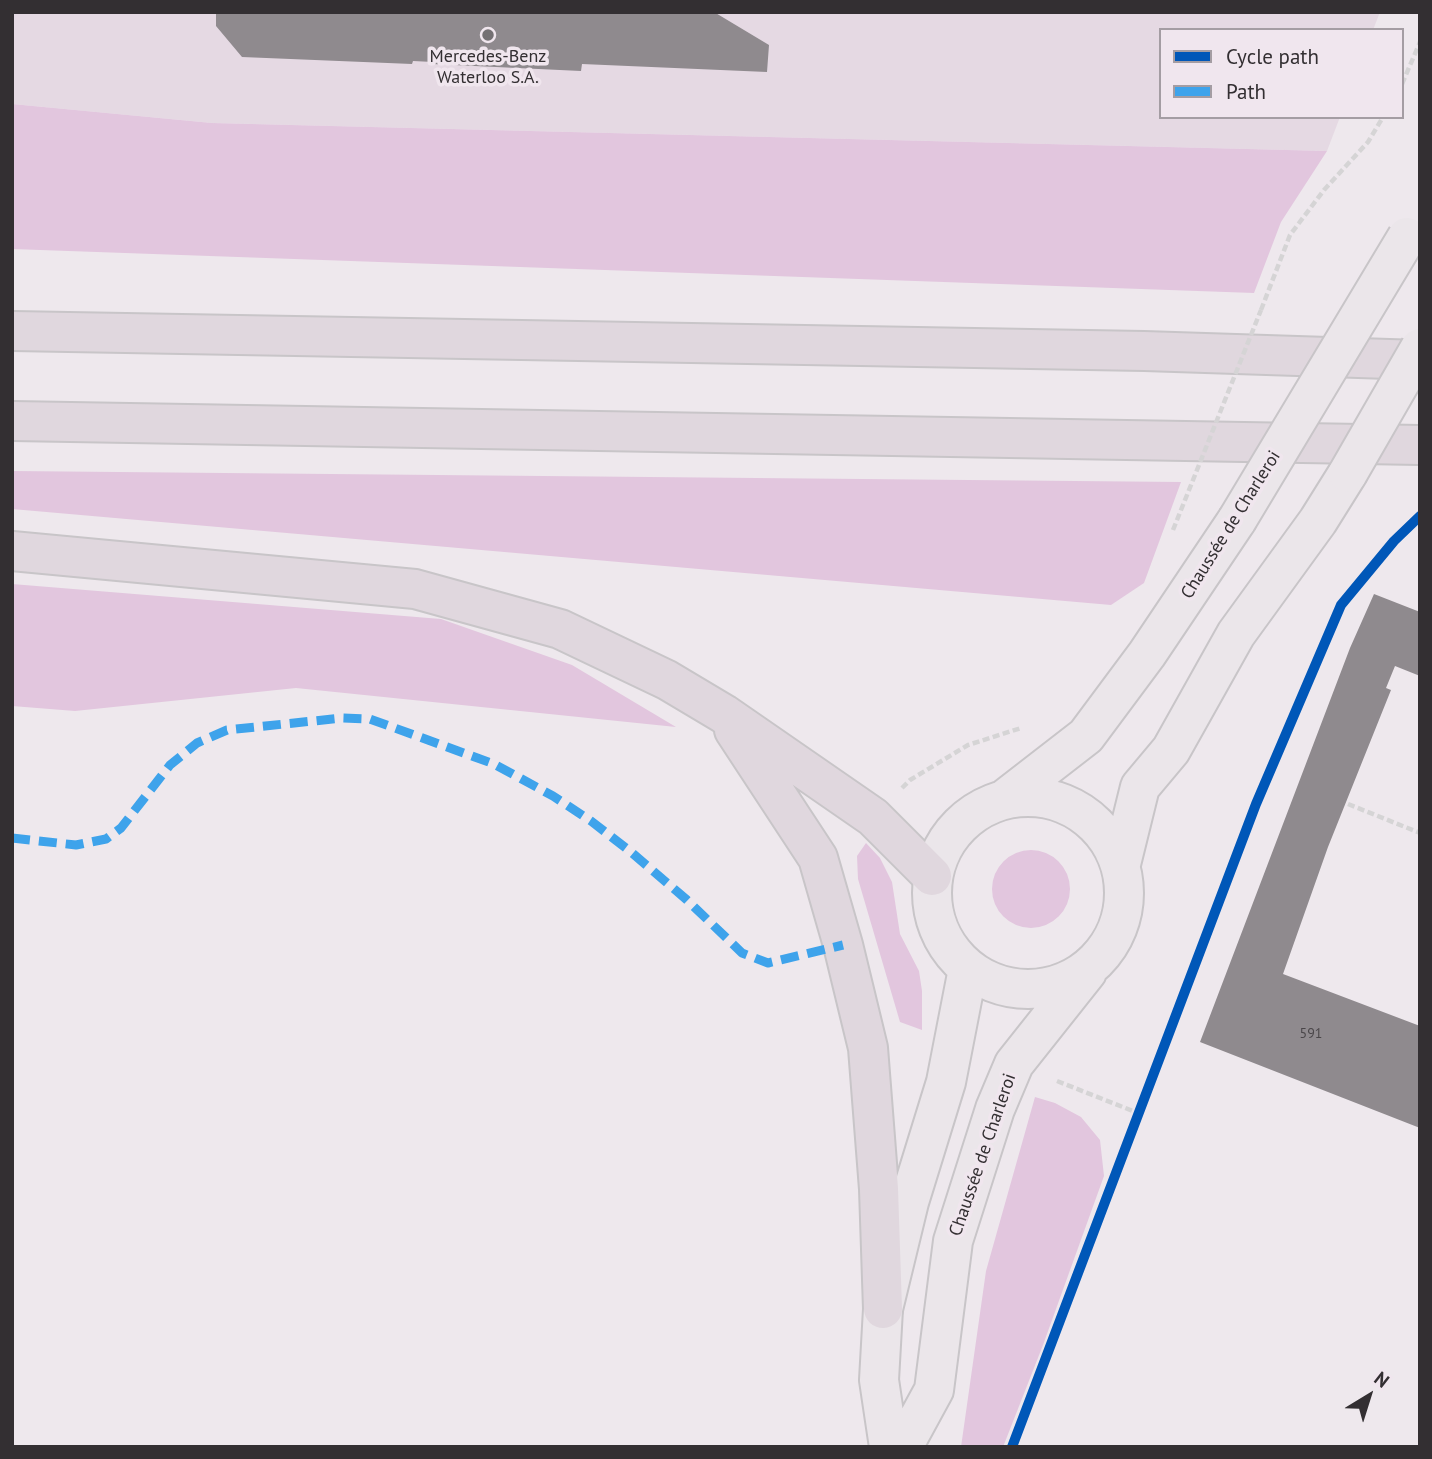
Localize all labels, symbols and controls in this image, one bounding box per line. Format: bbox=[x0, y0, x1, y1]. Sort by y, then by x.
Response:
marker: Mercedes-Benz Waterloo S.A. bbox=[480, 27, 496, 43]
legend bbox=[1159, 28, 1404, 119]
text: Cycle path bbox=[1226, 43, 1319, 70]
place label: Mercedes-Benz Waterloo S.A. bbox=[430, 46, 546, 88]
text: Path bbox=[1226, 78, 1266, 105]
street label: Chaussée de Charleroi bbox=[1177, 447, 1285, 603]
house number: 591 bbox=[1300, 1026, 1322, 1042]
street label: Chaussée de Charleroi bbox=[945, 1071, 1021, 1239]
north arrow bbox=[1334, 1361, 1404, 1431]
text: N bbox=[1370, 1366, 1394, 1393]

